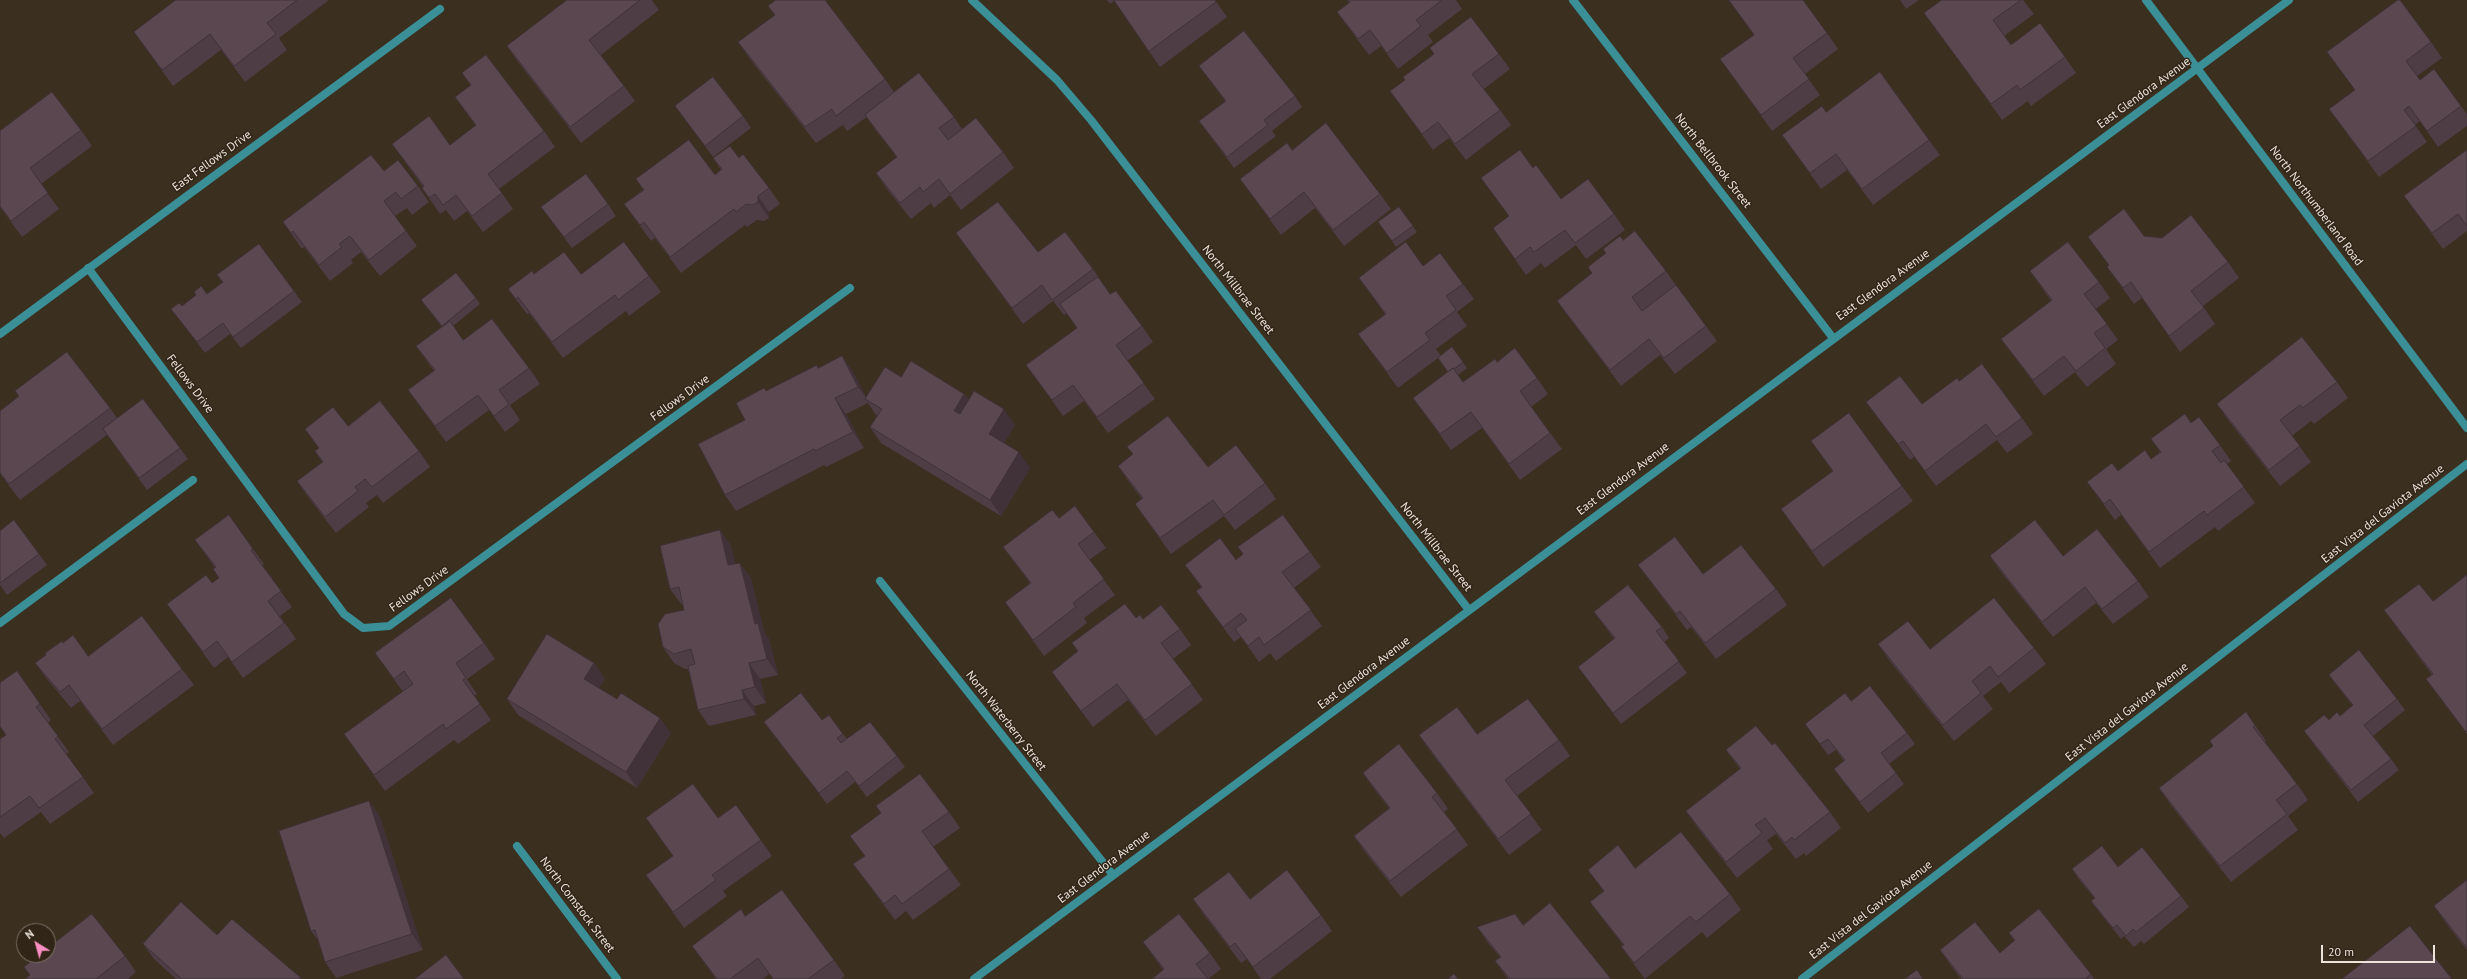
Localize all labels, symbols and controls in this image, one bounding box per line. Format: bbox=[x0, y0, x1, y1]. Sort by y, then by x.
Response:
street label: East Glendora Avenue bbox=[2095, 54, 2193, 132]
street label: North Bellbrook Street bbox=[1672, 111, 1754, 211]
street label: East Fellows Drive bbox=[170, 127, 254, 195]
street label: North Northumberland Road bbox=[2266, 143, 2366, 269]
street label: North Millbrae Street bbox=[1199, 243, 1277, 337]
street label: East Glendora Avenue bbox=[1834, 246, 1932, 324]
street label: Fellows Drive bbox=[163, 352, 217, 416]
street label: Fellows Drive bbox=[648, 372, 712, 424]
street label: East Glendora Avenue bbox=[1574, 440, 1672, 518]
street label: East Vista del Gaviota Avenue bbox=[2319, 462, 2447, 566]
street label: North Millbrae Street bbox=[1397, 500, 1475, 594]
street label: Fellows Drive bbox=[387, 563, 451, 615]
street label: East Glendora Avenue bbox=[1315, 634, 1413, 712]
street label: East Vista del Gaviota Avenue bbox=[2063, 660, 2191, 764]
street label: North Waterberry Street bbox=[963, 668, 1049, 774]
street label: East Glendora Avenue bbox=[1055, 828, 1153, 906]
street label: North Comstock Street bbox=[536, 854, 618, 956]
street label: East Vista del Gaviota Avenue bbox=[1807, 858, 1935, 962]
north arrow bbox=[16, 923, 56, 963]
text: N bbox=[22, 926, 36, 942]
scale bar bbox=[2323, 937, 2437, 963]
text: 20 m bbox=[2328, 944, 2354, 959]

